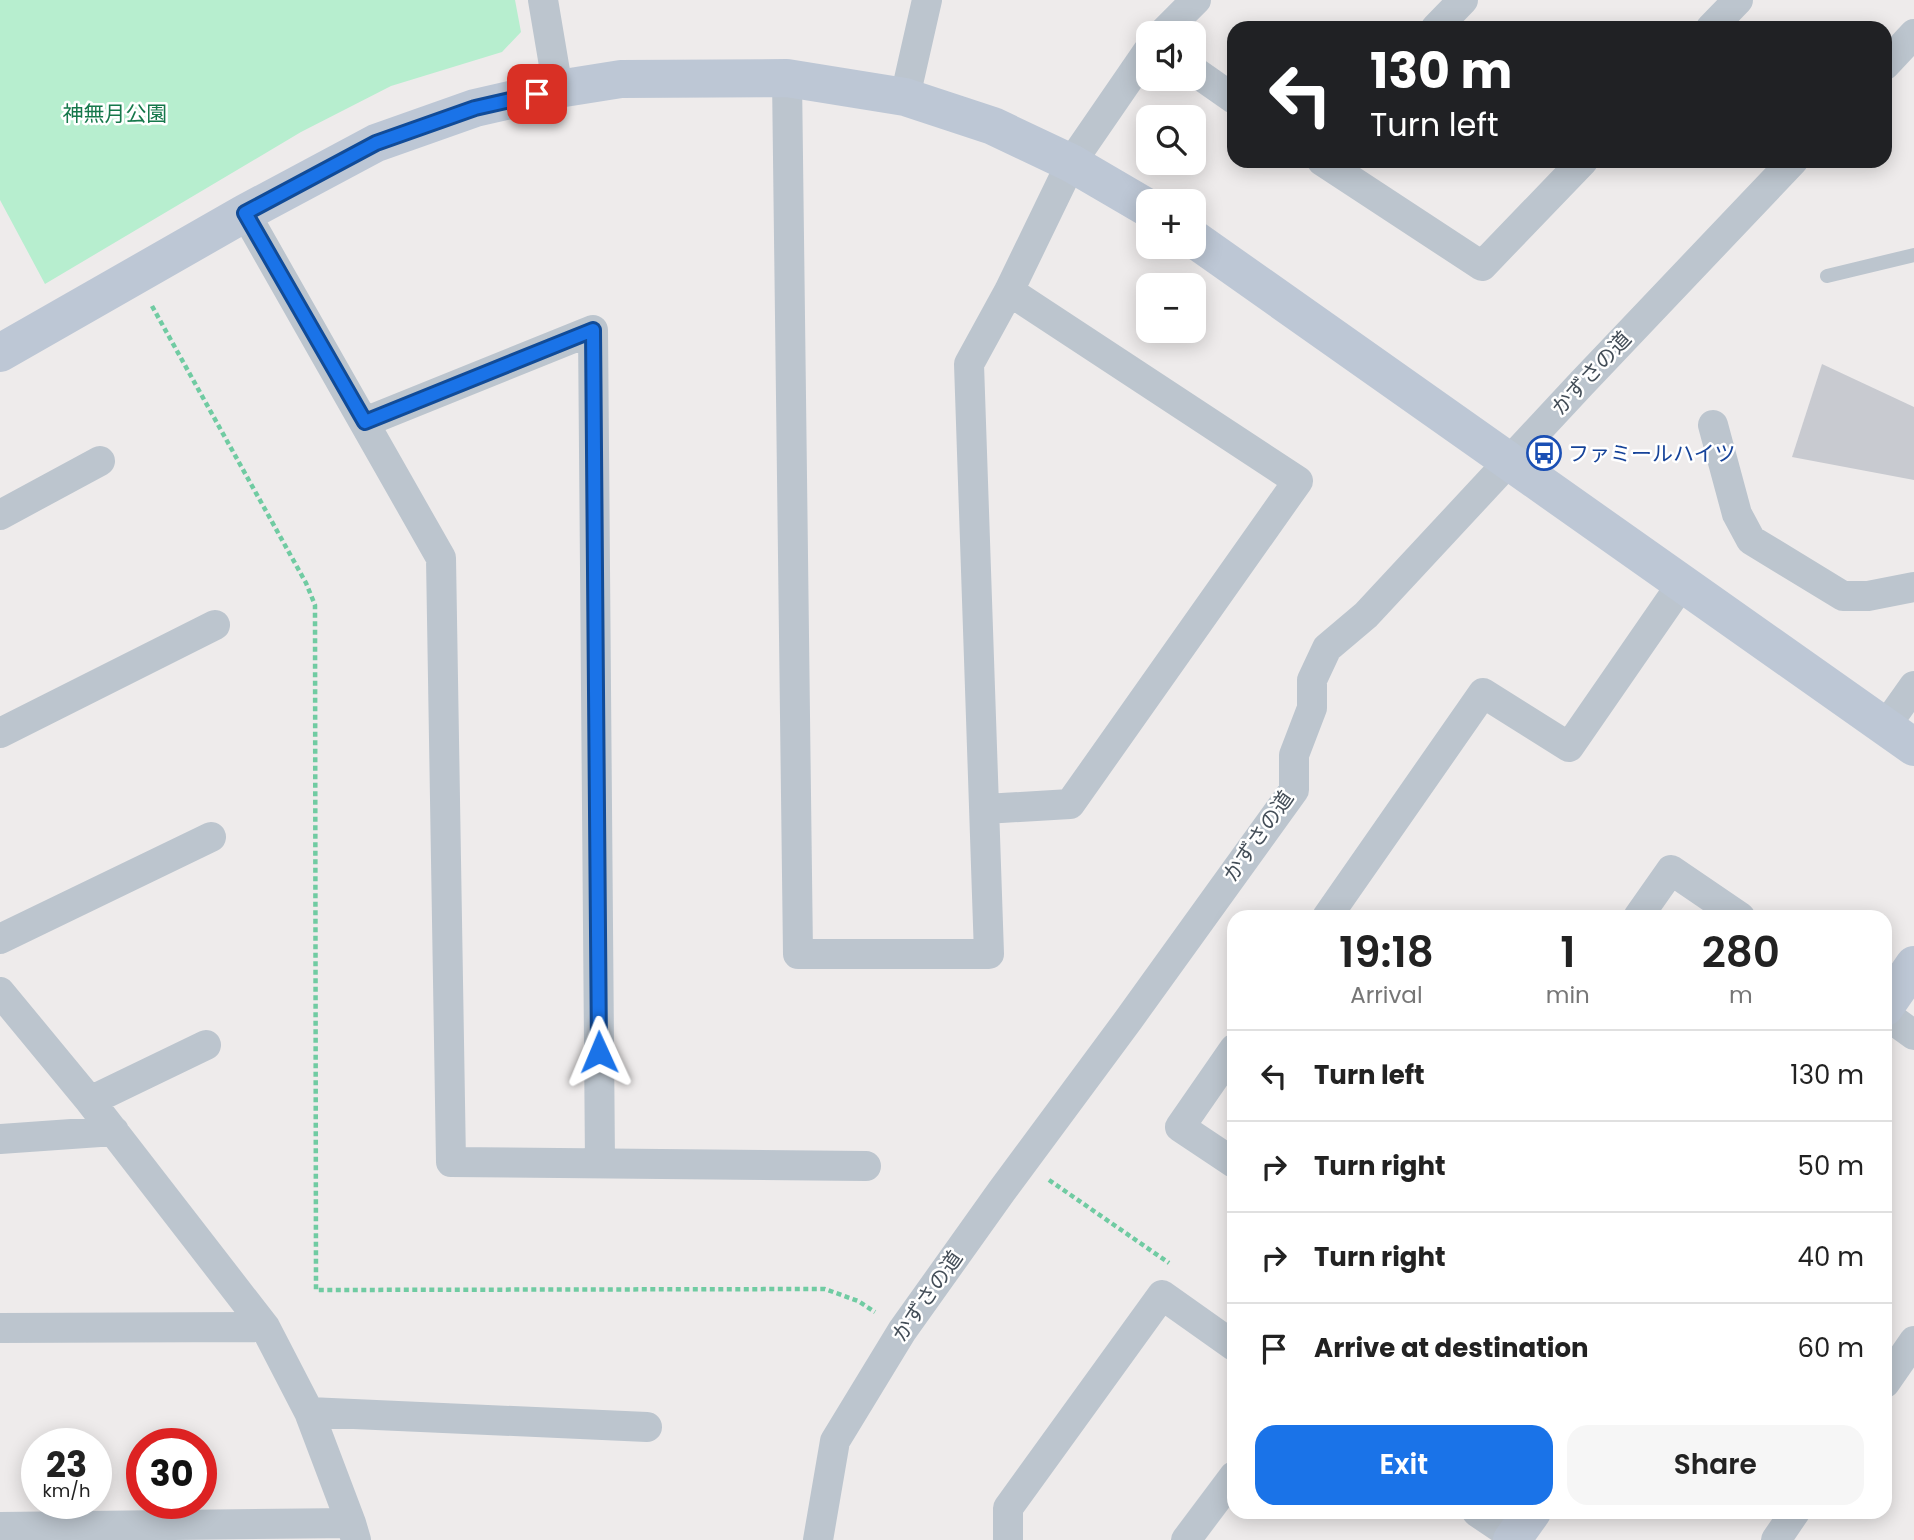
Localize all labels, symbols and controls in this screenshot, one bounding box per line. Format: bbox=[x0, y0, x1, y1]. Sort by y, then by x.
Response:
map controls bbox=[1136, 21, 1206, 343]
button: sound bbox=[1136, 21, 1206, 91]
text: 130 m bbox=[1370, 37, 1512, 105]
icon: left bbox=[1255, 49, 1346, 140]
pin bbox=[507, 64, 567, 124]
icon: arrive bbox=[518, 75, 556, 113]
park label: 神無月公園 bbox=[63, 99, 168, 128]
text: Turn left bbox=[1370, 102, 1499, 147]
button: search bbox=[1136, 105, 1206, 175]
button: + bbox=[1136, 189, 1206, 259]
button: − bbox=[1136, 273, 1206, 343]
street label: かずさの道 bbox=[1545, 325, 1637, 421]
bus stop icon: ファミールハイツ bbox=[1525, 434, 1563, 472]
place label: ファミールハイツ bbox=[1568, 439, 1736, 468]
street label: かずさの道 bbox=[1216, 785, 1300, 887]
text: 19:18 bbox=[1339, 923, 1434, 982]
text: 1 bbox=[1560, 923, 1575, 982]
text: 280 bbox=[1702, 923, 1780, 982]
text: Arrival bbox=[1350, 979, 1423, 1011]
text: min bbox=[1546, 979, 1590, 1011]
text: m bbox=[1729, 979, 1753, 1011]
position arrow bbox=[562, 1015, 636, 1089]
icon: left bbox=[1255, 1057, 1293, 1095]
text: Turn left bbox=[1314, 1057, 1425, 1093]
text: 130 m bbox=[1790, 1057, 1864, 1093]
icon: right bbox=[1255, 1148, 1293, 1186]
text: Turn right bbox=[1314, 1148, 1446, 1184]
text: 50 m bbox=[1798, 1148, 1864, 1184]
icon: right bbox=[1255, 1239, 1293, 1277]
text: Turn right bbox=[1314, 1239, 1446, 1275]
text: 40 m bbox=[1798, 1239, 1864, 1275]
street label: かずさの道 bbox=[885, 1245, 969, 1347]
icon: arrive bbox=[1255, 1330, 1293, 1368]
text: Arrive at destination bbox=[1314, 1330, 1589, 1366]
text: 60 m bbox=[1797, 1330, 1864, 1366]
button: Exit bbox=[1255, 1425, 1553, 1505]
button: Share bbox=[1567, 1425, 1864, 1505]
speed limit sign: 30 bbox=[126, 1428, 217, 1519]
text: 23 bbox=[46, 1440, 87, 1489]
text: km/h bbox=[43, 1478, 90, 1503]

